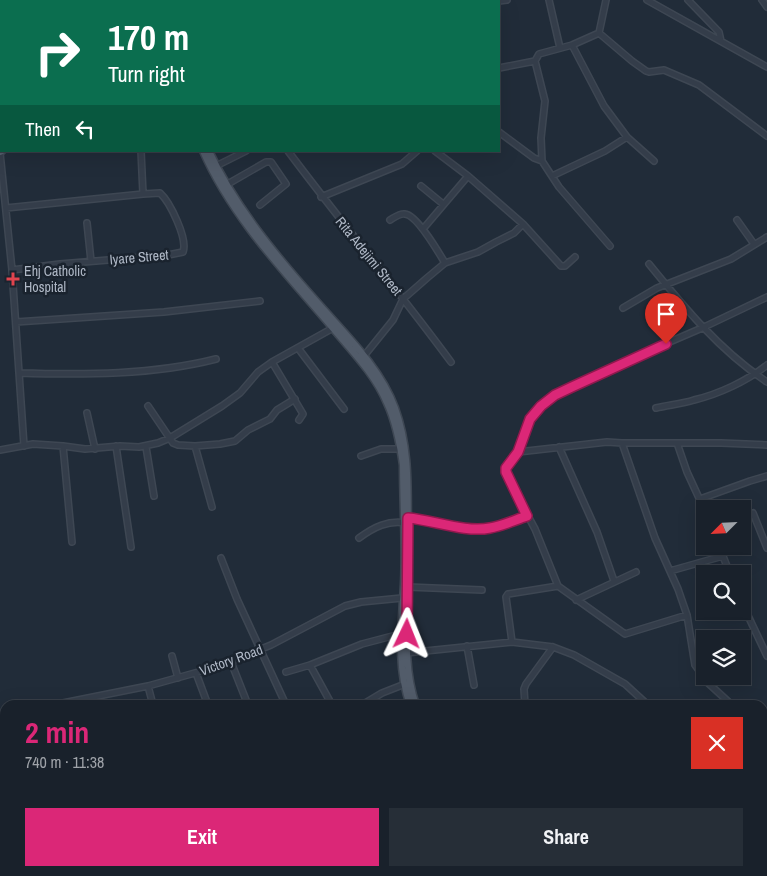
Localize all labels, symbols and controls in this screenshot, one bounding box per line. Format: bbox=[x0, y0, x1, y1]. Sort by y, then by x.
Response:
text: 170 m bbox=[108, 14, 189, 61]
icon: right bbox=[25, 20, 90, 85]
text: Turn right bbox=[108, 59, 185, 89]
icon: left bbox=[71, 115, 99, 143]
text: Then bbox=[25, 116, 61, 142]
street label: Rita Adejimi Street bbox=[332, 213, 406, 299]
street label: Iyare Street bbox=[109, 245, 169, 269]
place label: Ehj Catholic Hospital bbox=[24, 262, 86, 296]
marker: Ehj Catholic Hospital bbox=[6, 272, 20, 286]
pin bbox=[645, 293, 687, 344]
icon: arrive bbox=[652, 300, 680, 328]
north arrow bbox=[696, 500, 751, 555]
map controls bbox=[696, 500, 751, 685]
button: search bbox=[696, 565, 751, 620]
position arrow bbox=[380, 607, 432, 659]
button: layers bbox=[696, 630, 751, 685]
street label: Victory Road bbox=[197, 640, 265, 680]
text: 2 min bbox=[25, 712, 89, 752]
button: close bbox=[691, 717, 743, 769]
text: 740 m · 11:38 bbox=[25, 751, 104, 773]
button: Exit bbox=[25, 808, 379, 866]
button: Share bbox=[389, 808, 743, 866]

